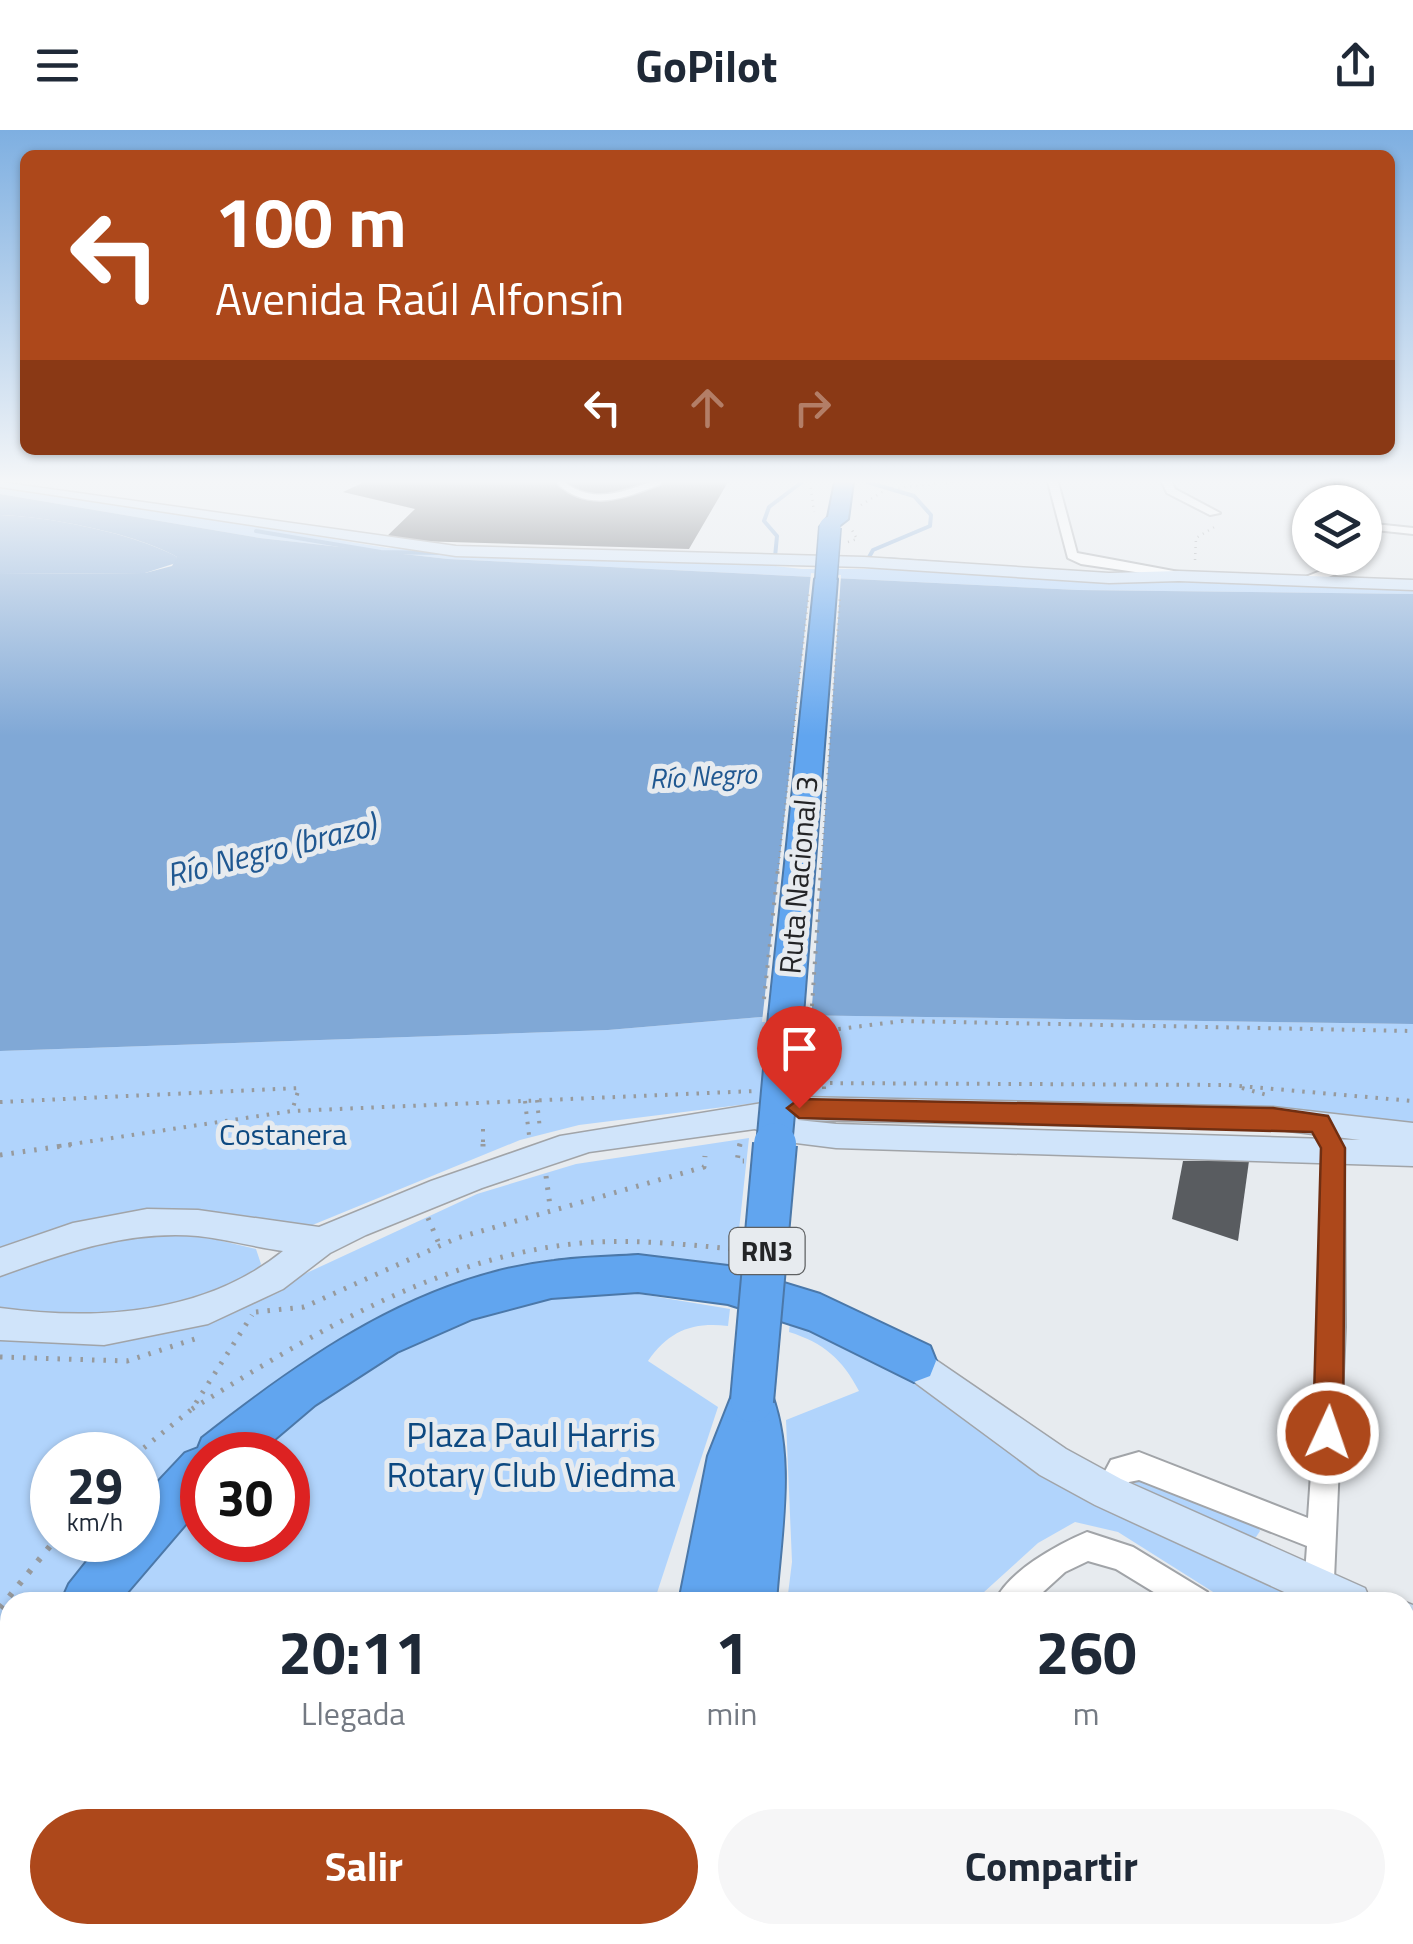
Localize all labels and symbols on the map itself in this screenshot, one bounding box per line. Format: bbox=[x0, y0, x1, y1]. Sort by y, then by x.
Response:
water label: Río Negro bbox=[648, 751, 759, 800]
street label: Ruta Nacional 3 bbox=[766, 774, 830, 976]
water label: Río Negro (brazo) bbox=[161, 799, 383, 898]
pin bbox=[757, 1006, 842, 1109]
park label: Costanera bbox=[219, 1111, 347, 1157]
road number: RN3 bbox=[730, 1228, 804, 1274]
position arrow bbox=[1276, 1381, 1380, 1485]
park label: Plaza Paul Harris Rotary Club Viedma bbox=[387, 1407, 675, 1501]
speed limit sign: 30 bbox=[180, 1432, 310, 1562]

